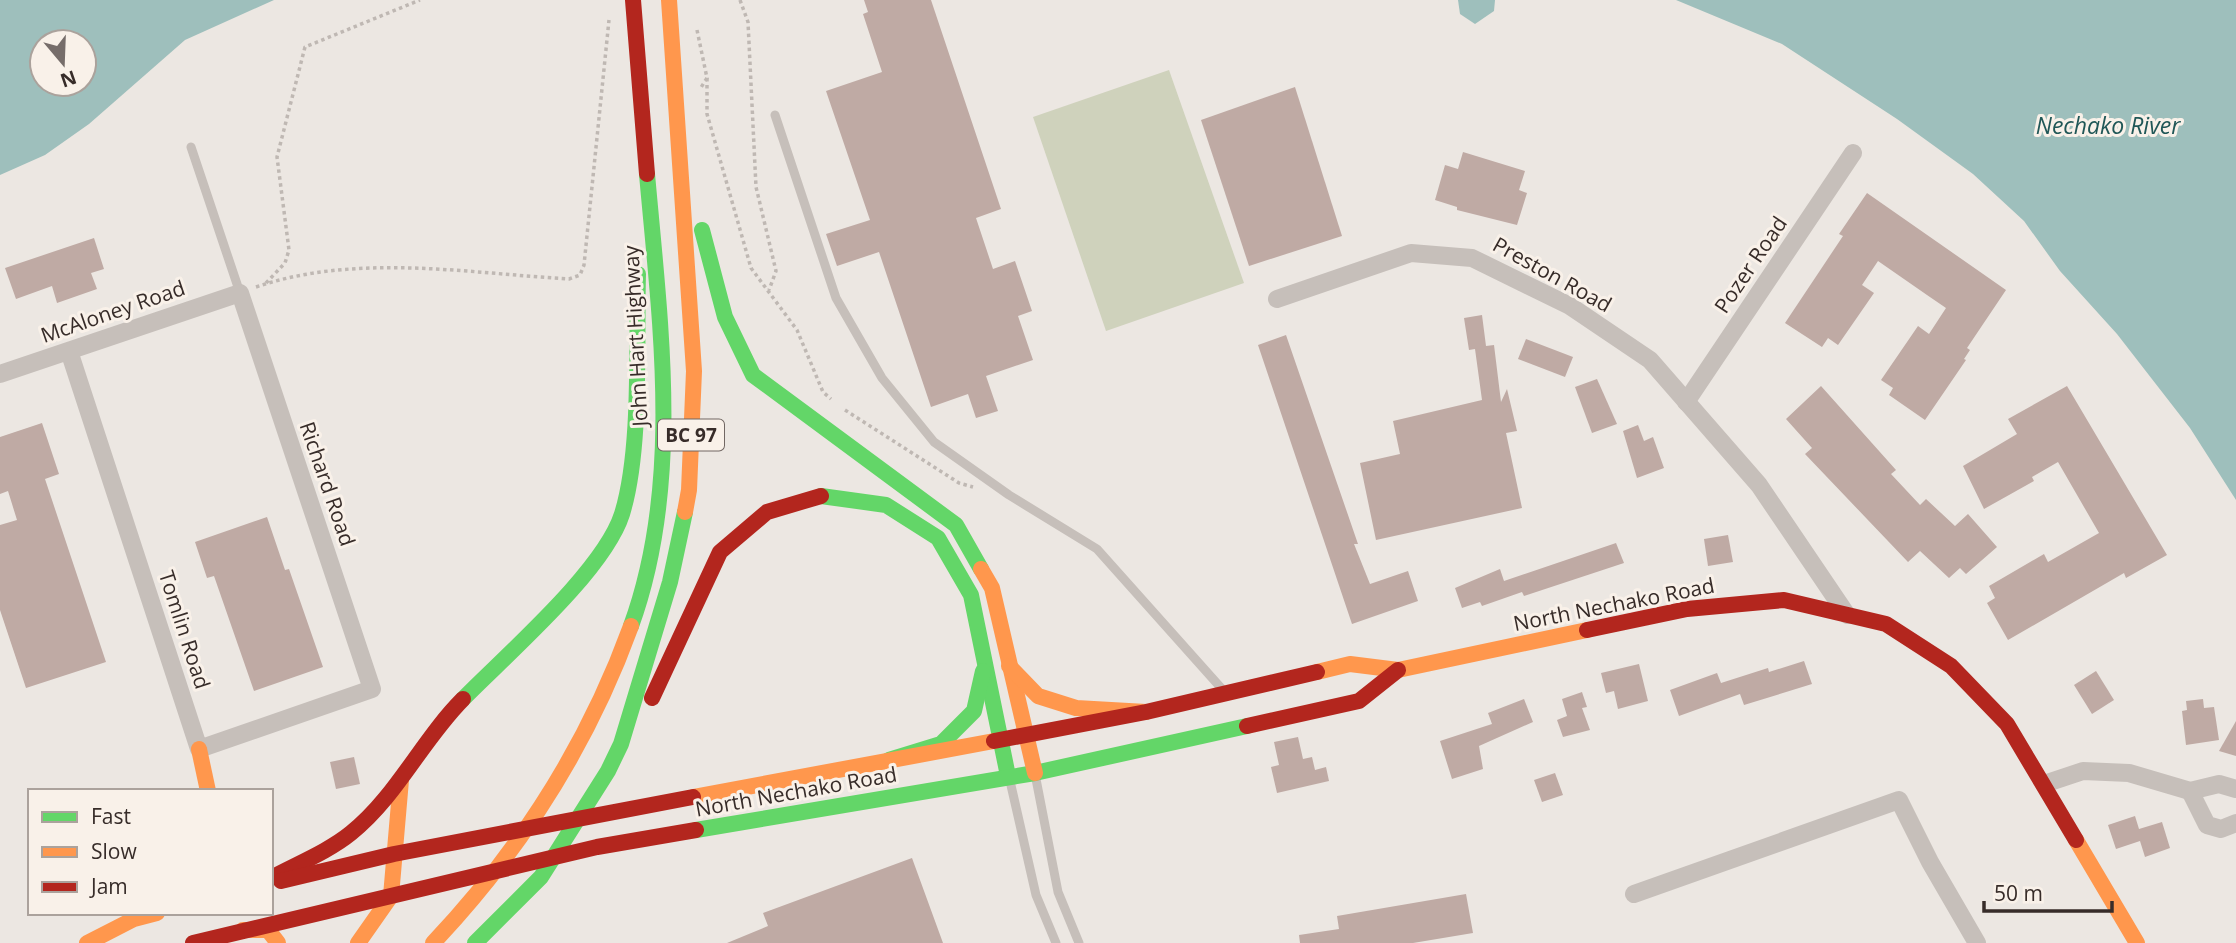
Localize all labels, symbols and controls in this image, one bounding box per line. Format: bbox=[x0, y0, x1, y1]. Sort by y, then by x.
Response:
north arrow bbox=[28, 28, 98, 98]
text: N bbox=[57, 64, 80, 94]
water label: Nechako River bbox=[2036, 109, 2181, 141]
street label: Pozer Road bbox=[1708, 211, 1793, 318]
street label: Preston Road bbox=[1488, 230, 1617, 318]
street label: John Hart Highway bbox=[616, 244, 654, 430]
street label: McAloney Road bbox=[37, 273, 189, 349]
street label: Richard Road bbox=[294, 418, 362, 550]
road number: BC 97 bbox=[658, 420, 724, 450]
street label: Tomlin Road bbox=[153, 567, 217, 692]
street label: North Nechako Road bbox=[1511, 571, 1717, 637]
street label: North Nechako Road bbox=[693, 759, 899, 823]
legend bbox=[28, 789, 273, 915]
text: Fast bbox=[91, 802, 131, 830]
text: Slow bbox=[91, 837, 137, 865]
scale bar bbox=[1984, 870, 2112, 914]
text: Jam bbox=[89, 872, 128, 900]
text: 50 m bbox=[1994, 879, 2043, 907]

